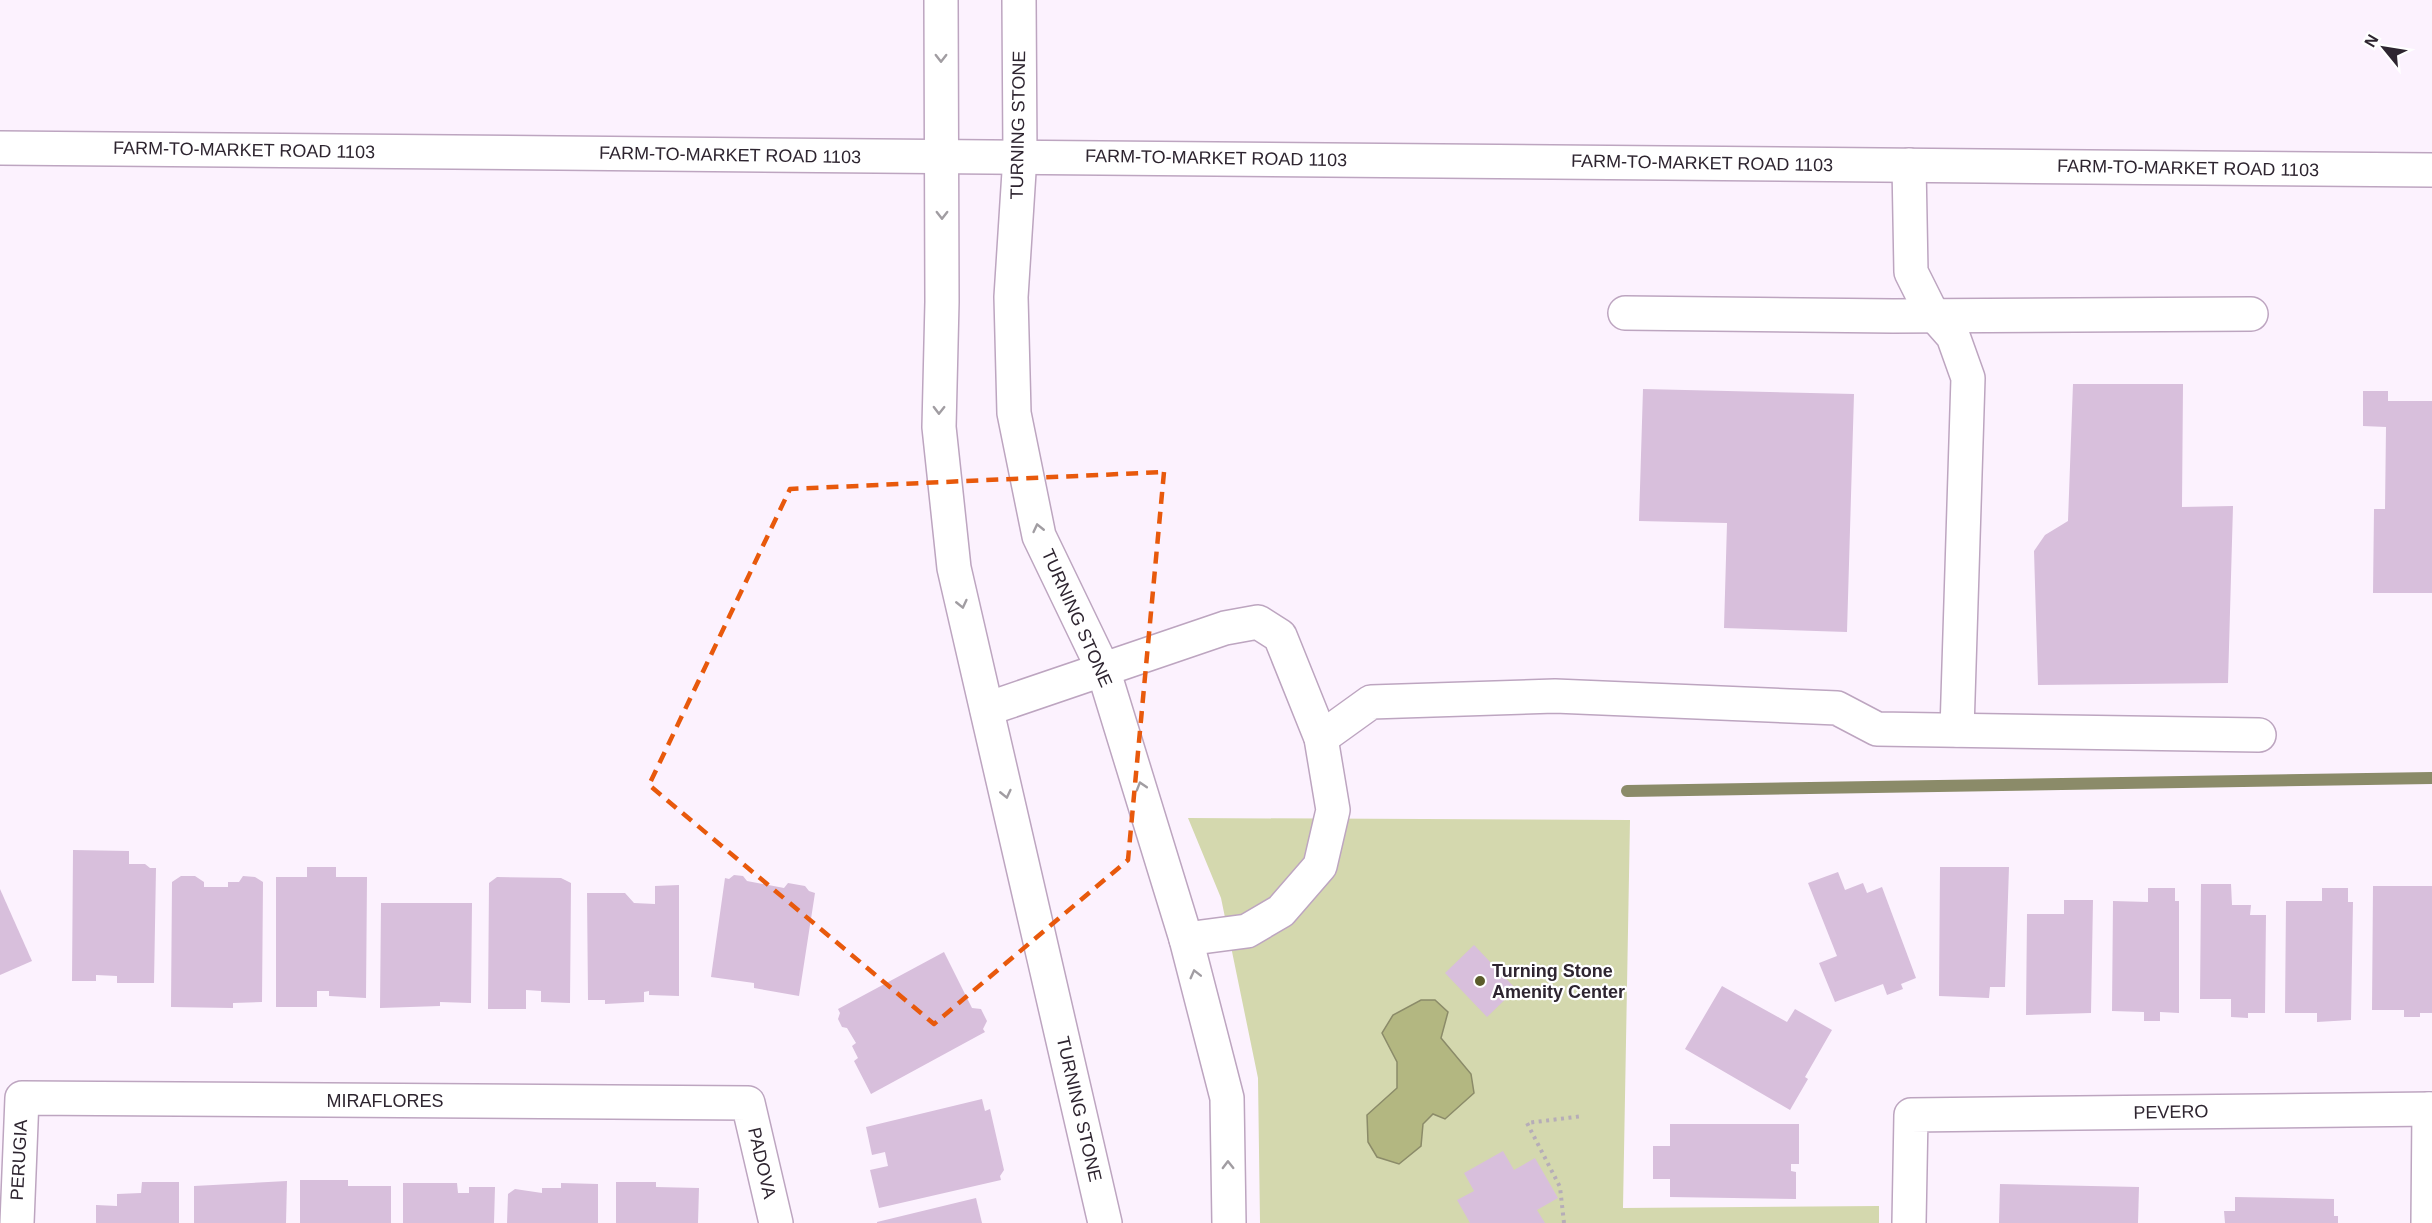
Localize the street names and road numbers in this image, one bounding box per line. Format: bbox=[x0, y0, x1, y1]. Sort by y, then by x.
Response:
street label: TURNING STONE bbox=[1007, 50, 1029, 200]
street label: FARM-TO-MARKET ROAD 1103 bbox=[113, 138, 375, 162]
street label: FARM-TO-MARKET ROAD 1103 bbox=[599, 143, 861, 167]
street label: FARM-TO-MARKET ROAD 1103 bbox=[1085, 146, 1347, 170]
street label: FARM-TO-MARKET ROAD 1103 bbox=[1571, 151, 1833, 175]
street label: FARM-TO-MARKET ROAD 1103 bbox=[2057, 156, 2319, 180]
street label: TURNING STONE bbox=[1038, 546, 1116, 690]
street label: TURNING STONE bbox=[1053, 1034, 1105, 1184]
street label: MIRAFLORES bbox=[326, 1091, 444, 1111]
street label: PEVERO bbox=[2133, 1101, 2209, 1123]
street label: PERUGIA bbox=[7, 1119, 31, 1201]
street label: PADOVA bbox=[744, 1125, 780, 1201]

